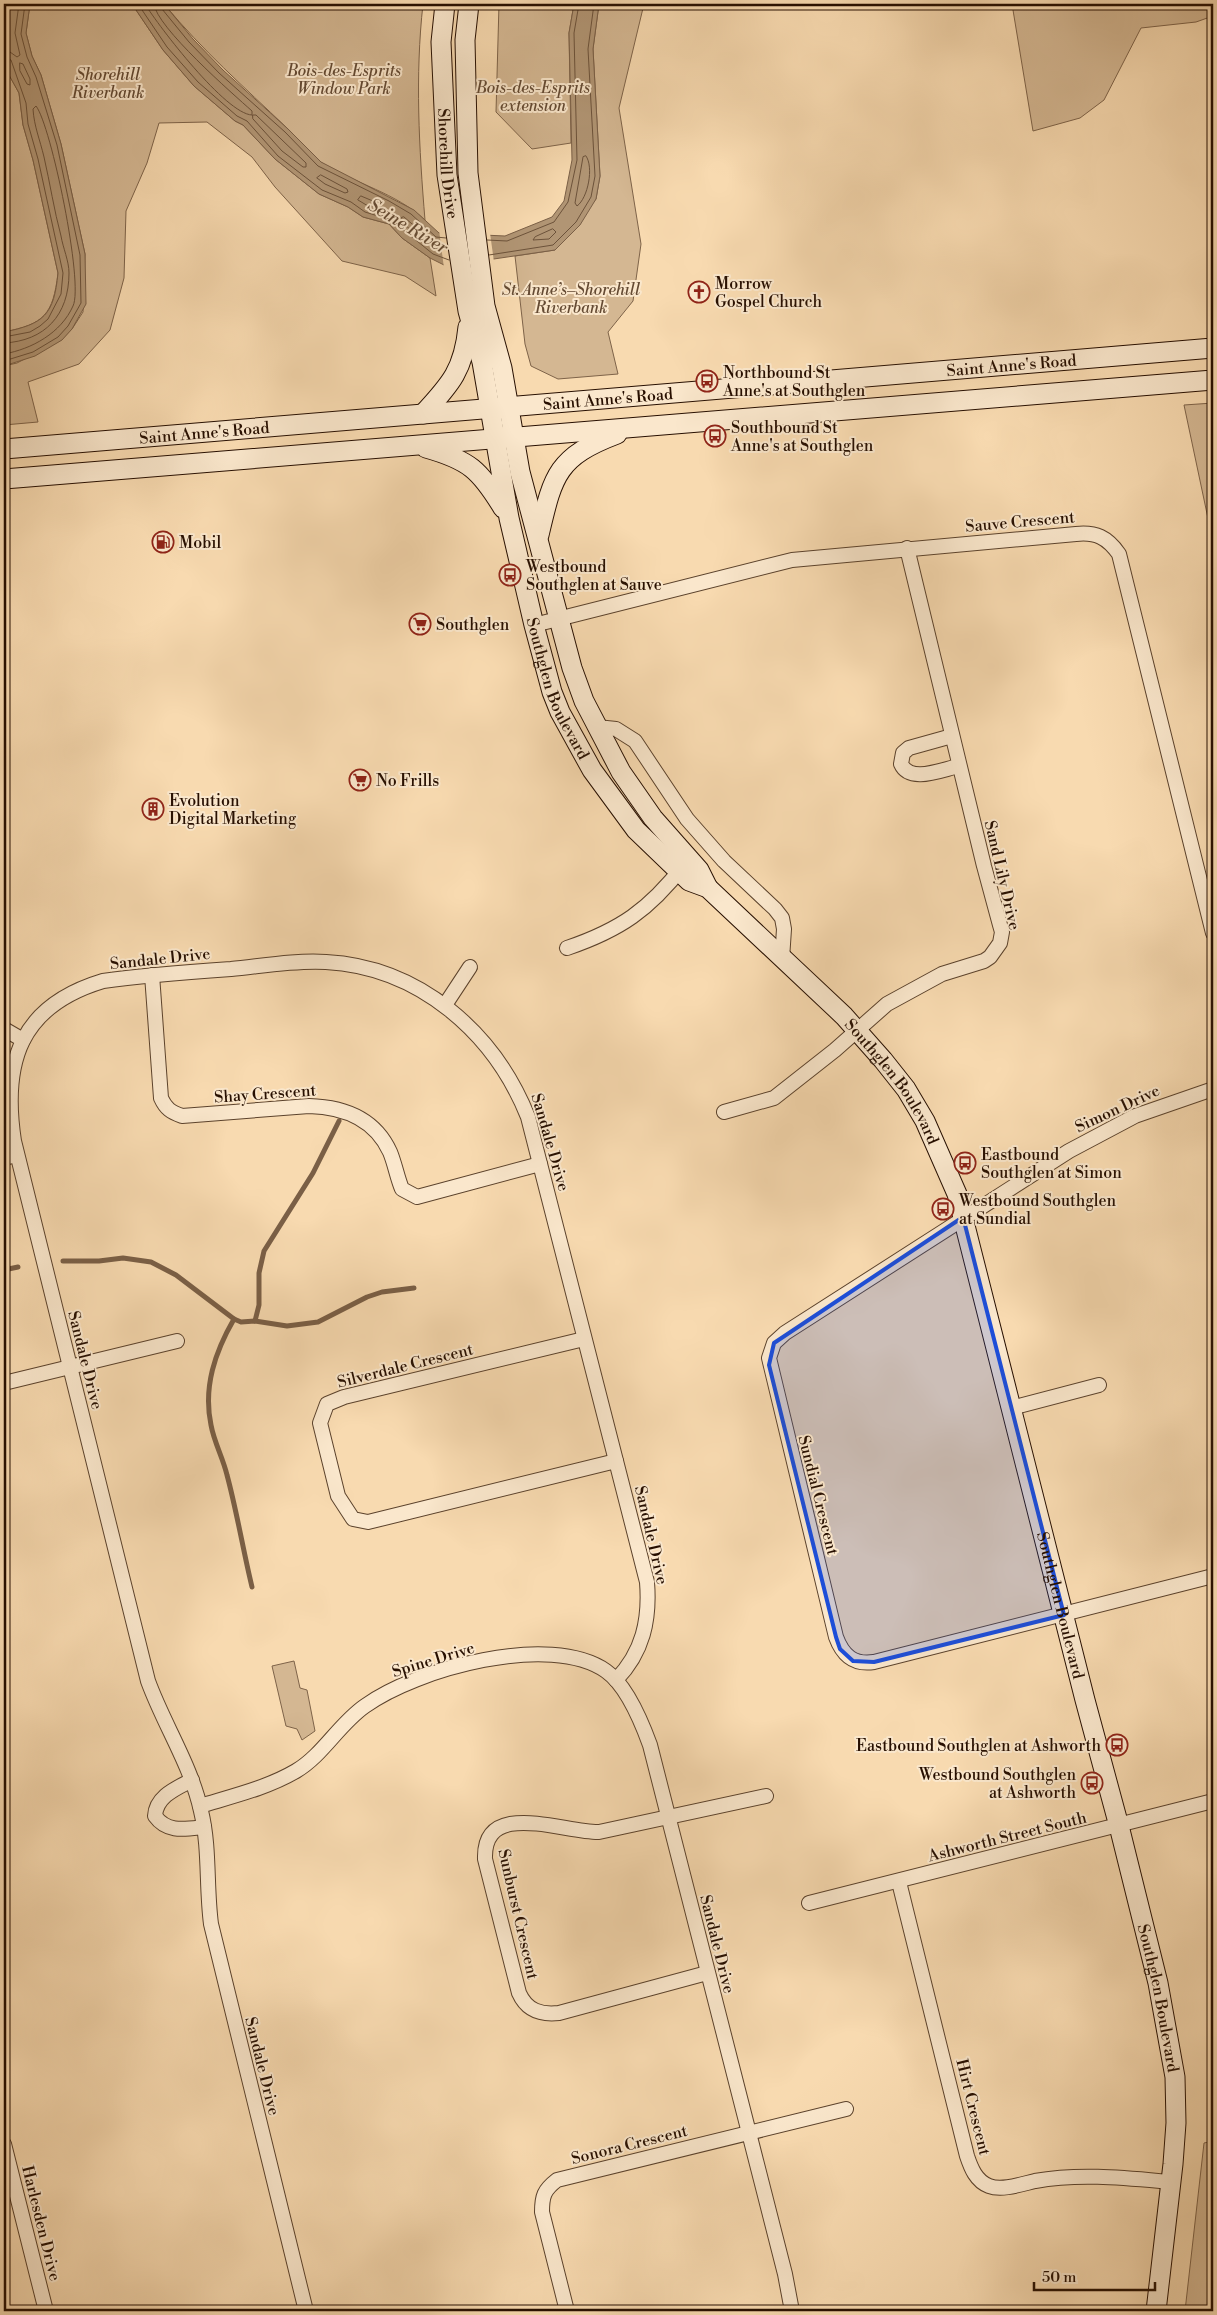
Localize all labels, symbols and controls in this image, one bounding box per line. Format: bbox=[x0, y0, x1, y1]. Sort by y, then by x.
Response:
park label: Bois-des-Esprits Window Park bbox=[286, 61, 401, 99]
park label: Shorehill Riverbank bbox=[71, 65, 144, 103]
park label: Bois-des-Esprits extension bbox=[475, 78, 590, 116]
street label: Shorehill Drive bbox=[433, 108, 463, 220]
water label: Seine River bbox=[363, 193, 452, 260]
place label: Morrow Gospel Church bbox=[715, 274, 822, 312]
park label: St. Anne’s–Shorehill Riverbank bbox=[502, 280, 641, 318]
church icon: Morrow Gospel Church bbox=[687, 280, 711, 304]
street label: Saint Anne's Road bbox=[946, 350, 1077, 381]
place label: Northbound St Anne's at Southglen bbox=[722, 363, 866, 401]
bus stop icon: Northbound St Anne's at Southglen bbox=[695, 369, 719, 393]
street label: Saint Anne's Road bbox=[542, 384, 674, 415]
street label: Saint Anne's Road bbox=[139, 418, 270, 449]
place label: Southbound St Anne's at Southglen bbox=[730, 418, 874, 456]
bus stop icon: Southbound St Anne's at Southglen bbox=[703, 424, 727, 448]
street label: Sauve Crescent bbox=[965, 507, 1076, 537]
fuel station icon: Mobil bbox=[151, 530, 175, 554]
place label: Mobil bbox=[179, 533, 222, 553]
place label: Westbound Southglen at Sauve bbox=[525, 557, 662, 595]
bus stop icon: Westbound Southglen at Sauve bbox=[498, 563, 522, 587]
supermarket icon: Southglen bbox=[408, 612, 432, 636]
place label: Southglen bbox=[436, 615, 510, 635]
street label: Southglen Boulevard bbox=[522, 616, 593, 763]
supermarket icon: No Frills bbox=[348, 768, 372, 792]
place label: No Frills bbox=[376, 771, 439, 791]
place label: Evolution Digital Marketing bbox=[169, 791, 297, 829]
building icon: Evolution Digital Marketing bbox=[141, 797, 165, 821]
street label: Sand Lily Drive bbox=[980, 819, 1024, 932]
street label: Sandale Drive bbox=[109, 944, 211, 974]
street label: Southglen Boulevard bbox=[840, 1015, 943, 1148]
street label: Shay Crescent bbox=[214, 1080, 317, 1108]
street label: Simon Drive bbox=[1072, 1081, 1163, 1137]
street label: Sandale Drive bbox=[527, 1091, 574, 1194]
place label: Eastbound Southglen at Simon bbox=[981, 1145, 1122, 1183]
bus stop icon: Eastbound Southglen at Simon bbox=[953, 1151, 977, 1175]
place label: Westbound Southglen at Sundial bbox=[958, 1191, 1117, 1229]
bus stop icon: Westbound Southglen at Sundial bbox=[931, 1197, 955, 1221]
street label: Sandale Drive bbox=[63, 1309, 107, 1412]
street label: Silverdale Crescent bbox=[335, 1339, 476, 1393]
street label: Sundial Crescent bbox=[794, 1433, 843, 1557]
street label: Sandale Drive bbox=[630, 1484, 672, 1587]
street label: Southglen Boulevard bbox=[1032, 1530, 1088, 1681]
street label: Spine Drive bbox=[390, 1638, 477, 1682]
bus stop icon: Eastbound Southglen at Ashworth bbox=[1105, 1733, 1129, 1757]
place label: Eastbound Southglen at Ashworth bbox=[856, 1736, 1101, 1756]
place label: Westbound Southglen at Ashworth bbox=[918, 1765, 1076, 1803]
bus stop icon: Westbound Southglen at Ashworth bbox=[1080, 1771, 1104, 1795]
street label: Ashworth Street South bbox=[925, 1807, 1089, 1867]
street label: Sunburst Crescent bbox=[493, 1847, 543, 1982]
street label: Sandale Drive bbox=[695, 1893, 739, 1996]
street label: Southglen Boulevard bbox=[1133, 1922, 1183, 2074]
street label: Sandale Drive bbox=[240, 2015, 284, 2118]
street label: Hirt Crescent bbox=[951, 2057, 995, 2158]
street label: Sonora Crescent bbox=[569, 2121, 690, 2169]
street label: Harlesden Drive bbox=[17, 2164, 65, 2283]
scale bar bbox=[1034, 2260, 1156, 2292]
text: 50 m bbox=[1042, 2268, 1076, 2287]

